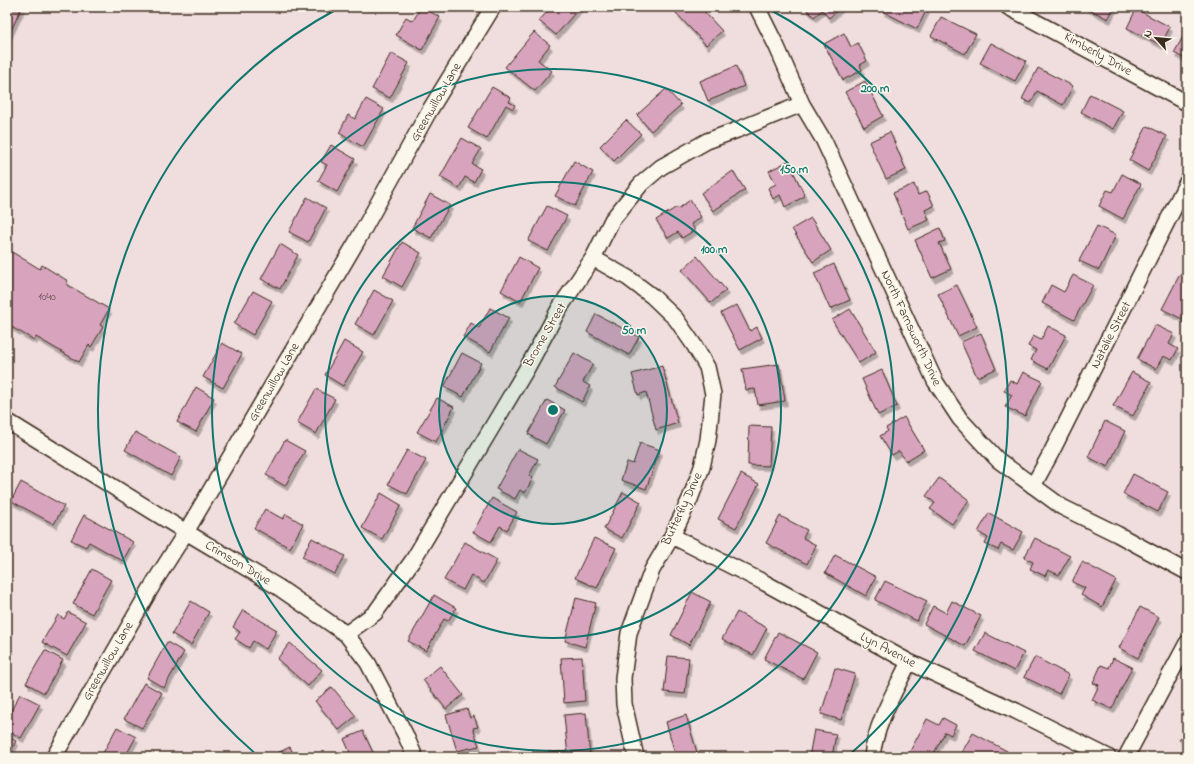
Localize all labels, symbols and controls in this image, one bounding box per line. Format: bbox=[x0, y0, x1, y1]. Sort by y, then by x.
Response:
north arrow bbox=[1136, 18, 1176, 58]
street label: Kimberly Drive bbox=[1060, 27, 1136, 82]
text: N bbox=[1139, 27, 1157, 41]
street label: Greenwillow Lane bbox=[406, 59, 466, 145]
text: 200 m bbox=[860, 80, 890, 98]
text: 150 m bbox=[780, 161, 809, 179]
text: 100 m bbox=[701, 241, 728, 259]
street label: North Farnsworth Drive bbox=[876, 267, 946, 389]
house number: 1040 bbox=[38, 289, 56, 305]
street label: Natalie Street bbox=[1086, 297, 1136, 372]
street label: Brome Street bbox=[518, 299, 571, 372]
text: 50 m bbox=[622, 322, 647, 340]
street label: Greenwillow Lane bbox=[244, 339, 304, 425]
centre of rings bbox=[546, 403, 560, 417]
street label: Butterfly Drive bbox=[656, 469, 708, 550]
street label: Crimson Drive bbox=[201, 536, 275, 590]
street label: Greenwillow Lane bbox=[78, 618, 138, 704]
street label: Lyn Avenue bbox=[856, 627, 919, 674]

